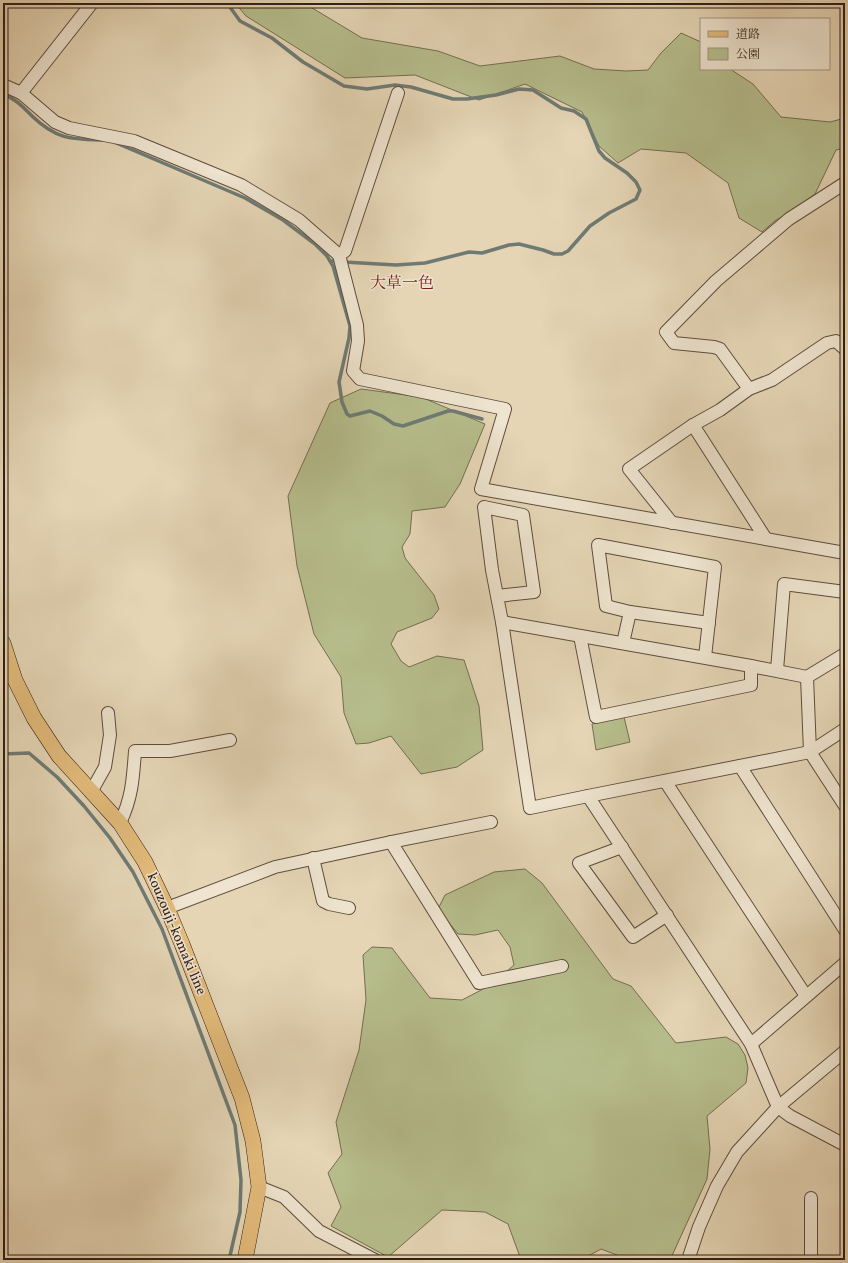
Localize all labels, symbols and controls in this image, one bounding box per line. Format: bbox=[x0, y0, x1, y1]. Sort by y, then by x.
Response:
legend bbox=[700, 18, 830, 70]
text: 道路 bbox=[736, 27, 760, 43]
text: 公園 bbox=[736, 47, 760, 63]
district label: 大草一色 bbox=[370, 273, 434, 295]
street label: kouzouji-komaki line bbox=[142, 870, 210, 998]

